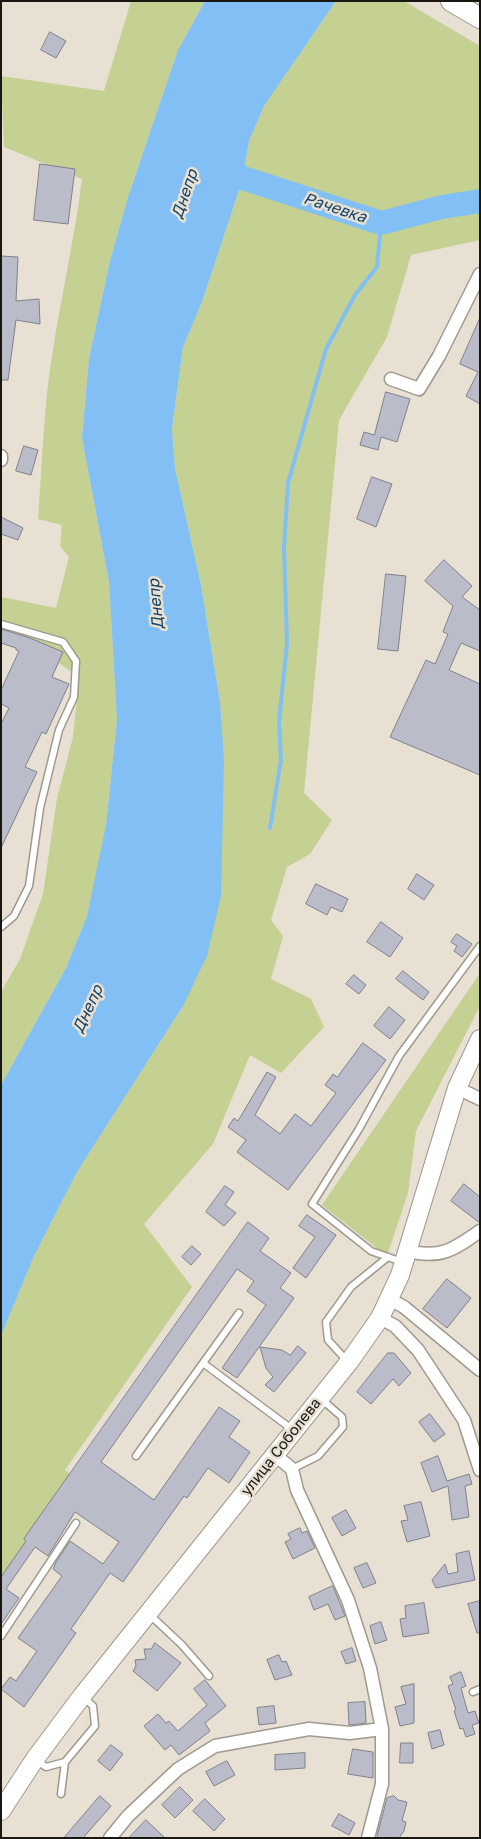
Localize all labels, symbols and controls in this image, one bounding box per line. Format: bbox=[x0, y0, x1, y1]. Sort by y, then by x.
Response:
water label: Днепр bbox=[168, 167, 202, 221]
water label: Рачевка bbox=[301, 189, 369, 227]
water label: Днепр bbox=[144, 578, 168, 630]
water label: Днепр bbox=[69, 982, 107, 1036]
street label: улица Соболева bbox=[237, 1395, 325, 1499]

